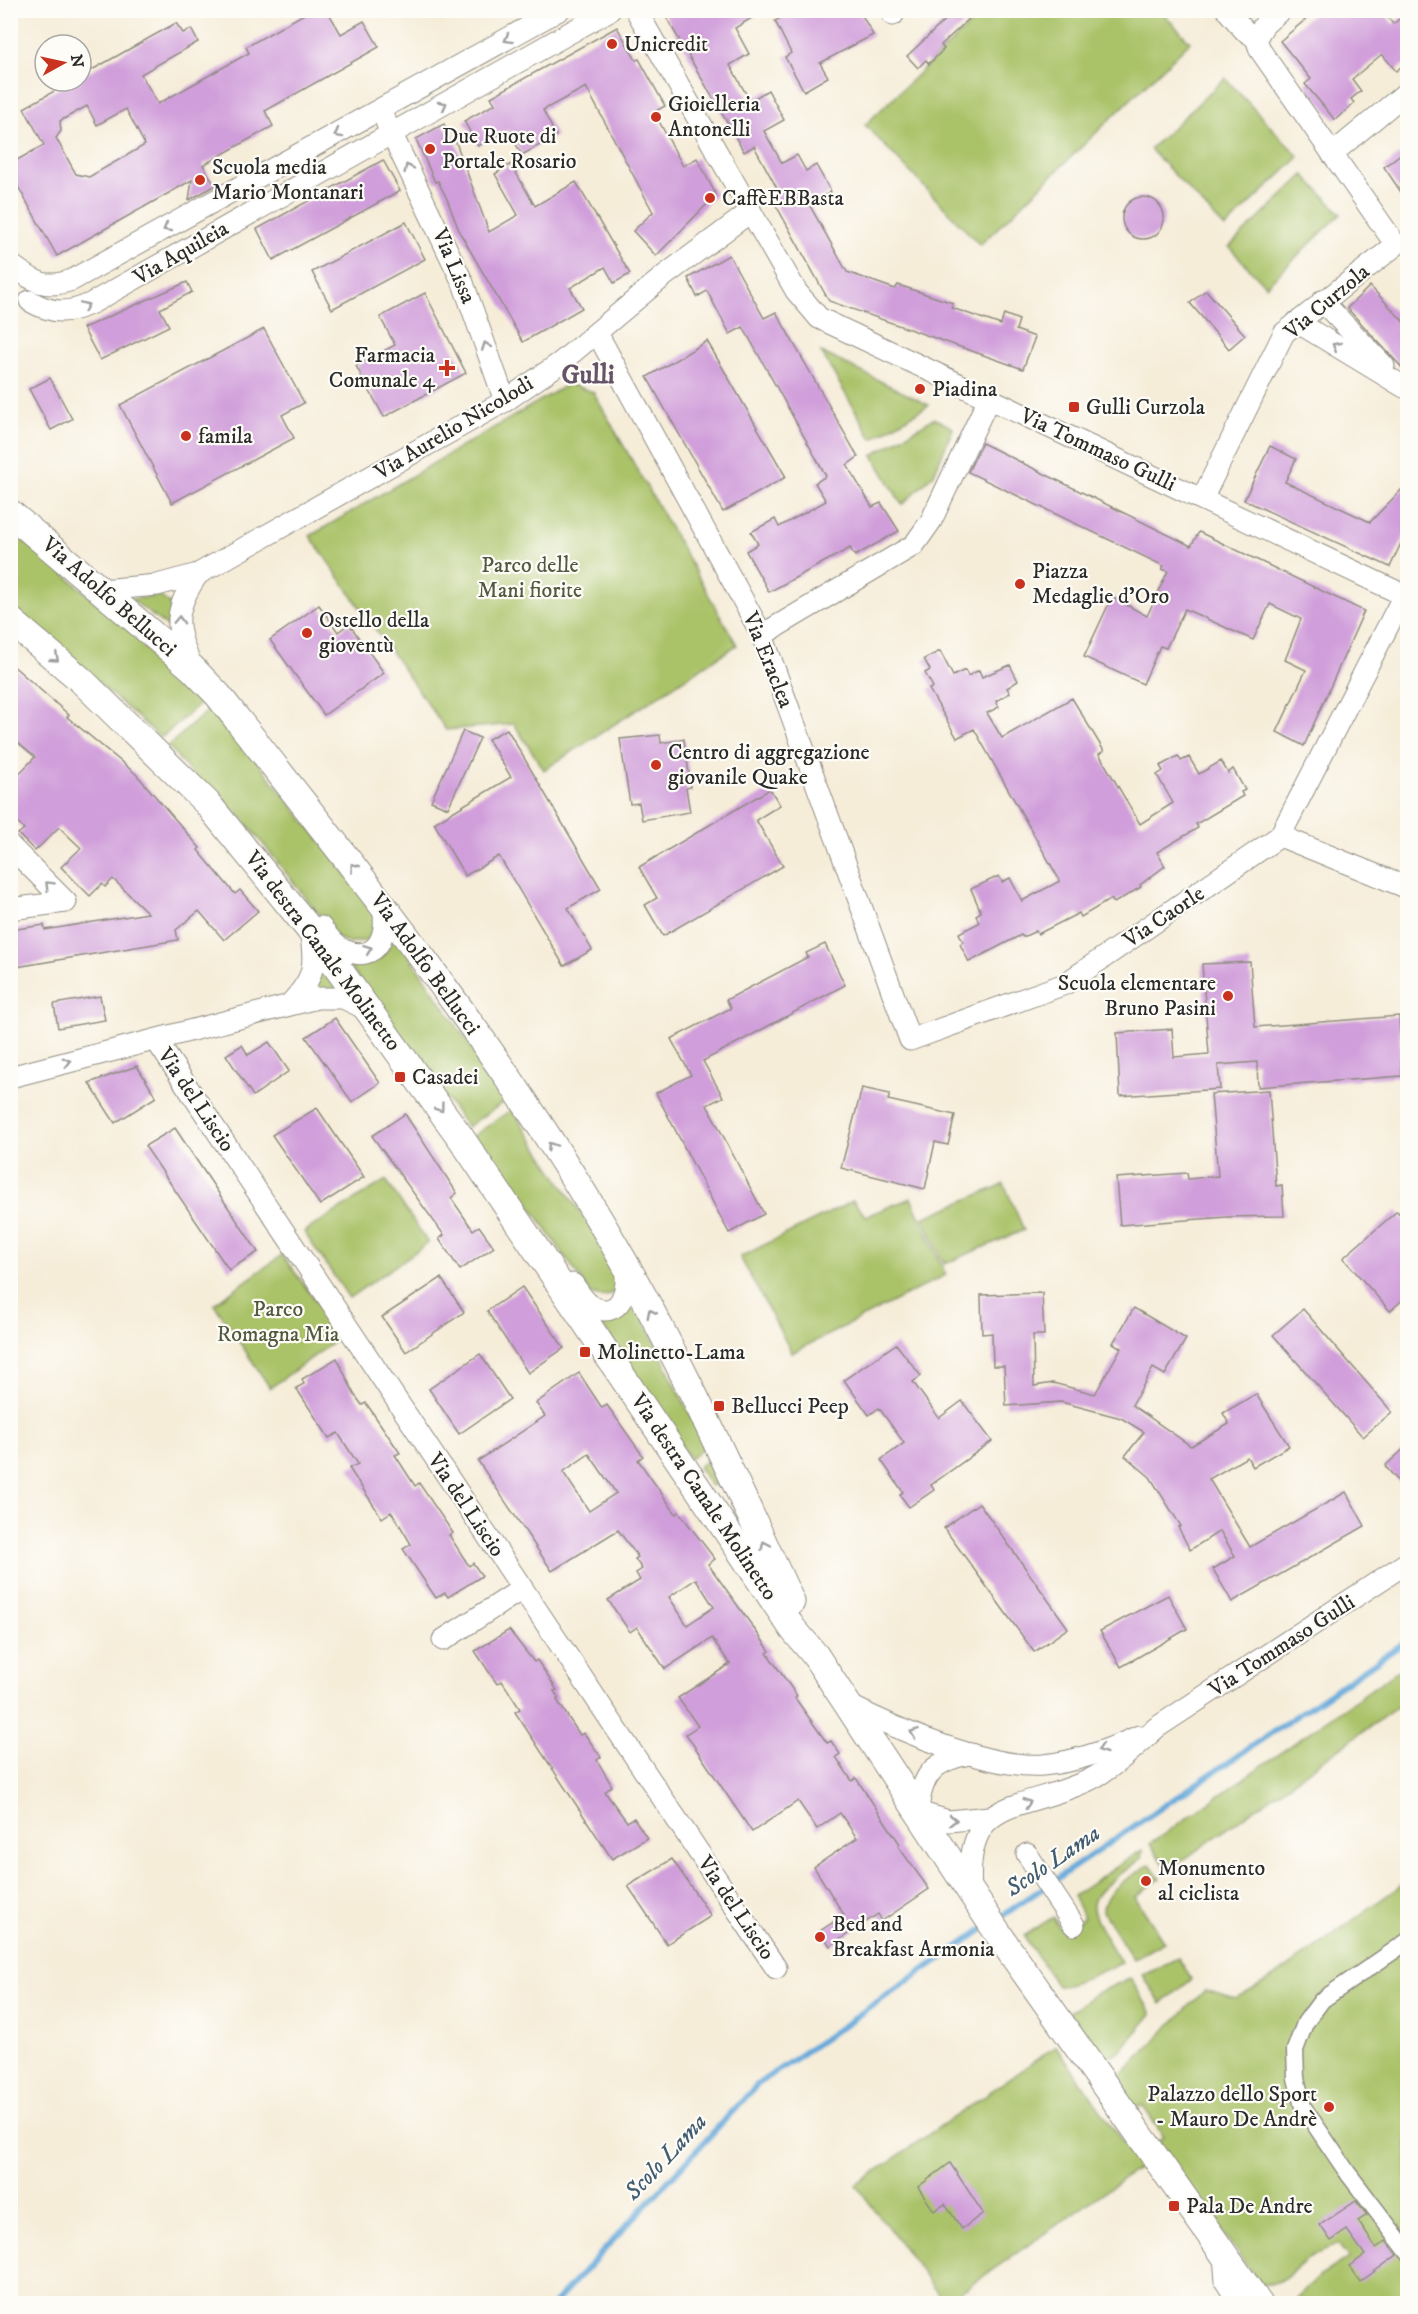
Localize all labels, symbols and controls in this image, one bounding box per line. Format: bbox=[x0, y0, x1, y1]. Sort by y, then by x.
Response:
place label: Unicredit bbox=[624, 31, 708, 58]
one-way arrow bbox=[504, 32, 514, 43]
north arrow bbox=[33, 33, 93, 93]
marker: Unicredit bbox=[605, 37, 619, 51]
text: N bbox=[66, 53, 88, 69]
place label: Gioielleria Antonelli bbox=[668, 91, 761, 143]
one-way arrow bbox=[436, 101, 447, 112]
marker: Gioielleria Antonelli bbox=[649, 110, 663, 124]
place label: Due Ruote di Portale Rosario bbox=[442, 123, 576, 175]
one-way arrow bbox=[333, 127, 344, 138]
marker: Due Ruote di Portale Rosario bbox=[423, 142, 437, 156]
place label: Scuola media Mario Montanari bbox=[212, 154, 364, 206]
one-way arrow bbox=[404, 163, 416, 174]
marker: Scuola media Mario Montanari bbox=[193, 173, 207, 187]
place label: CaffèEBBasta bbox=[722, 185, 845, 212]
marker: CaffèEBBasta bbox=[703, 191, 717, 205]
street label: Via Aquileia bbox=[128, 215, 234, 292]
one-way arrow bbox=[162, 221, 173, 232]
street label: Via Lissa bbox=[426, 223, 482, 308]
street label: Via Curzola bbox=[1278, 258, 1376, 346]
one-way arrow bbox=[78, 301, 89, 313]
one-way arrow bbox=[481, 341, 494, 352]
place label: Farmacia Comunale 4 bbox=[329, 342, 436, 394]
one-way arrow bbox=[1332, 342, 1342, 354]
district label: Gulli bbox=[561, 359, 615, 392]
marker: Farmacia Comunale 4 bbox=[440, 361, 454, 375]
street label: Via Aurelio Nicolodi bbox=[369, 370, 538, 487]
place label: Piadina bbox=[932, 376, 998, 403]
marker: Piadina bbox=[913, 382, 927, 396]
place label: Gulli Curzola bbox=[1086, 394, 1206, 421]
marker: Gulli Curzola bbox=[1067, 400, 1081, 414]
street label: Via Tommaso Gulli bbox=[1015, 402, 1180, 498]
place label: famila bbox=[198, 423, 253, 450]
marker: famila bbox=[179, 429, 193, 443]
street label: Via Adolfo Bellucci bbox=[35, 531, 182, 663]
park label: Parco delle Mani fiorite bbox=[478, 552, 582, 604]
place label: Piazza Medaglie d'Oro bbox=[1032, 558, 1169, 610]
marker: Piazza Medaglie d'Oro bbox=[1013, 577, 1027, 591]
place label: Ostello della gioventù bbox=[319, 607, 430, 659]
street label: Via Eraclea bbox=[736, 607, 800, 713]
one-way arrow bbox=[172, 615, 185, 624]
marker: Ostello della gioventù bbox=[300, 626, 314, 640]
one-way arrow bbox=[48, 651, 59, 662]
place label: Centro di aggregazione giovanile Quake bbox=[668, 739, 870, 791]
marker: Centro di aggregazione giovanile Quake bbox=[649, 758, 663, 772]
street label: Via destra Canale Molinetto bbox=[238, 845, 407, 1056]
one-way arrow bbox=[350, 862, 361, 873]
street label: Via Caorle bbox=[1118, 880, 1210, 954]
one-way arrow bbox=[46, 882, 57, 893]
street label: Via Adolfo Bellucci bbox=[364, 887, 486, 1040]
one-way arrow bbox=[362, 943, 372, 956]
place label: Scuola elementare Bruno Pasini bbox=[1058, 970, 1216, 1022]
marker: Scuola elementare Bruno Pasini bbox=[1221, 989, 1235, 1003]
street label: Via del Liscio bbox=[151, 1042, 241, 1157]
one-way arrow bbox=[62, 1057, 72, 1070]
place label: Casadei bbox=[412, 1064, 478, 1091]
marker: Casadei bbox=[393, 1070, 407, 1084]
one-way arrow bbox=[433, 1101, 444, 1112]
one-way arrow bbox=[548, 1141, 559, 1152]
park label: Parco Romagna Mia bbox=[217, 1296, 340, 1348]
one-way arrow bbox=[646, 1309, 658, 1320]
place label: Molinetto-Lama bbox=[597, 1339, 746, 1366]
marker: Molinetto-Lama bbox=[578, 1345, 592, 1359]
street label: Via destra Canale Molinetto bbox=[624, 1388, 783, 1605]
place label: Bellucci Peep bbox=[731, 1393, 849, 1420]
marker: Bellucci Peep bbox=[712, 1399, 726, 1413]
street label: Via del Liscio bbox=[421, 1447, 511, 1562]
one-way arrow bbox=[760, 1540, 772, 1551]
street label: Via Tommaso Gulli bbox=[1203, 1589, 1360, 1704]
one-way arrow bbox=[909, 1728, 920, 1740]
one-way arrow bbox=[1097, 1742, 1108, 1755]
one-way arrow bbox=[1021, 1797, 1032, 1810]
one-way arrow bbox=[948, 1814, 957, 1827]
water label: Scolo Lama bbox=[999, 1818, 1106, 1904]
street label: Via del Liscio bbox=[691, 1850, 781, 1965]
place label: Monumento al ciclista bbox=[1158, 1855, 1265, 1907]
marker: Monumento al ciclista bbox=[1139, 1874, 1153, 1888]
place label: Bed and Breakfast Armonia bbox=[832, 1911, 995, 1963]
marker: Bed and Breakfast Armonia bbox=[813, 1930, 827, 1944]
place label: Palazzo dello Sport - Mauro De Andrè bbox=[1147, 2081, 1317, 2133]
marker: Palazzo dello Sport - Mauro De Andrè bbox=[1322, 2100, 1336, 2114]
water label: Scolo Lama bbox=[618, 2107, 714, 2207]
place label: Pala De Andre bbox=[1186, 2193, 1313, 2220]
marker: Pala De Andre bbox=[1167, 2199, 1181, 2213]

